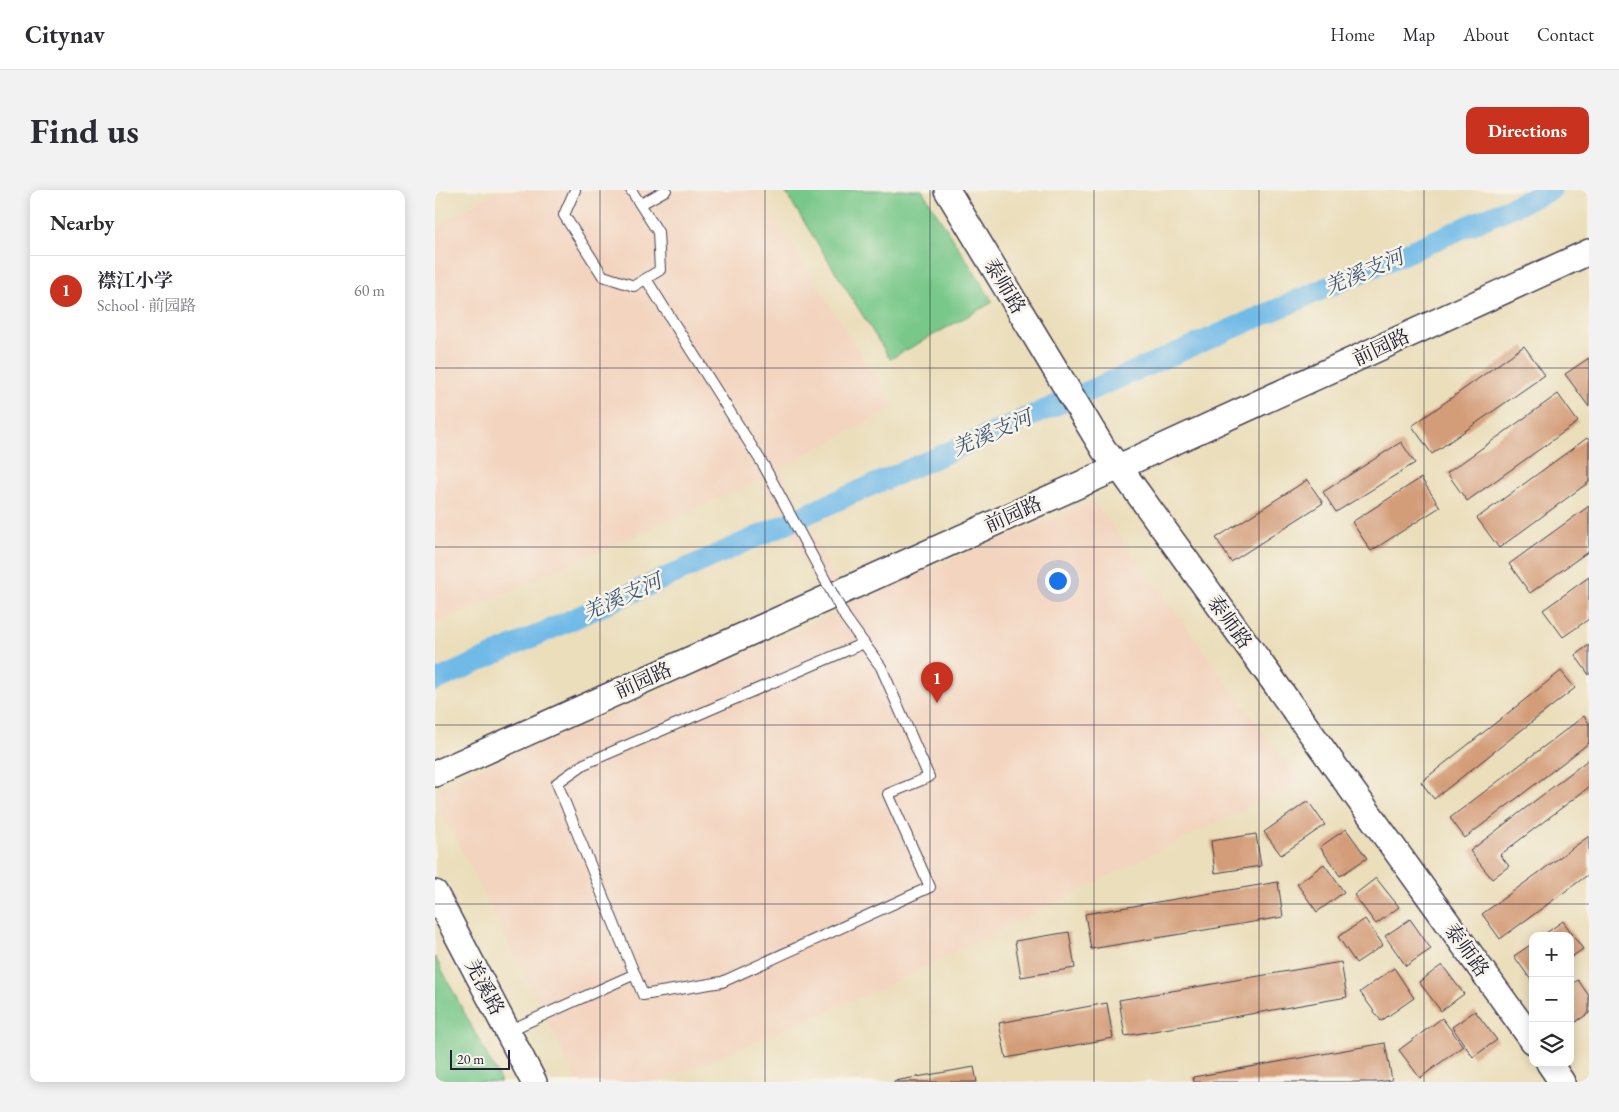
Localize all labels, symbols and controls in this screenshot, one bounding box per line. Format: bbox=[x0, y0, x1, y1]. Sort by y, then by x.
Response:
text: Citynav bbox=[25, 19, 105, 50]
text: Home bbox=[1330, 23, 1375, 46]
text: Map bbox=[1403, 23, 1435, 46]
text: About bbox=[1463, 23, 1509, 46]
text: Contact bbox=[1537, 23, 1594, 46]
button: Directions bbox=[1466, 107, 1589, 154]
text: Find us bbox=[30, 108, 139, 153]
text: Nearby bbox=[50, 209, 114, 236]
water label: 羌溪支河 bbox=[1320, 241, 1411, 300]
street label: 泰师路 bbox=[978, 254, 1032, 318]
text: 襟江小学 bbox=[97, 268, 173, 293]
text: 1 bbox=[62, 280, 70, 301]
text: 60 m bbox=[354, 280, 385, 301]
text: School · 前园路 bbox=[97, 295, 196, 316]
street label: 前园路 bbox=[1348, 323, 1414, 371]
water label: 羌溪支河 bbox=[948, 402, 1039, 461]
street label: 前园路 bbox=[980, 490, 1046, 538]
water label: 羌溪支河 bbox=[578, 566, 669, 626]
your location bbox=[1045, 568, 1071, 594]
street label: 泰师路 bbox=[1202, 590, 1258, 654]
street label: 前园路 bbox=[610, 656, 676, 704]
pin: 1 bbox=[921, 662, 953, 703]
street label: 泰师路 bbox=[1439, 918, 1495, 982]
map controls bbox=[1529, 932, 1574, 1067]
button: + bbox=[1529, 932, 1574, 977]
street label: 羌溪路 bbox=[459, 954, 511, 1020]
button: − bbox=[1529, 977, 1574, 1022]
button: layers bbox=[1529, 1022, 1574, 1067]
scale bar bbox=[450, 1047, 510, 1070]
text: 20 m bbox=[457, 1050, 484, 1068]

